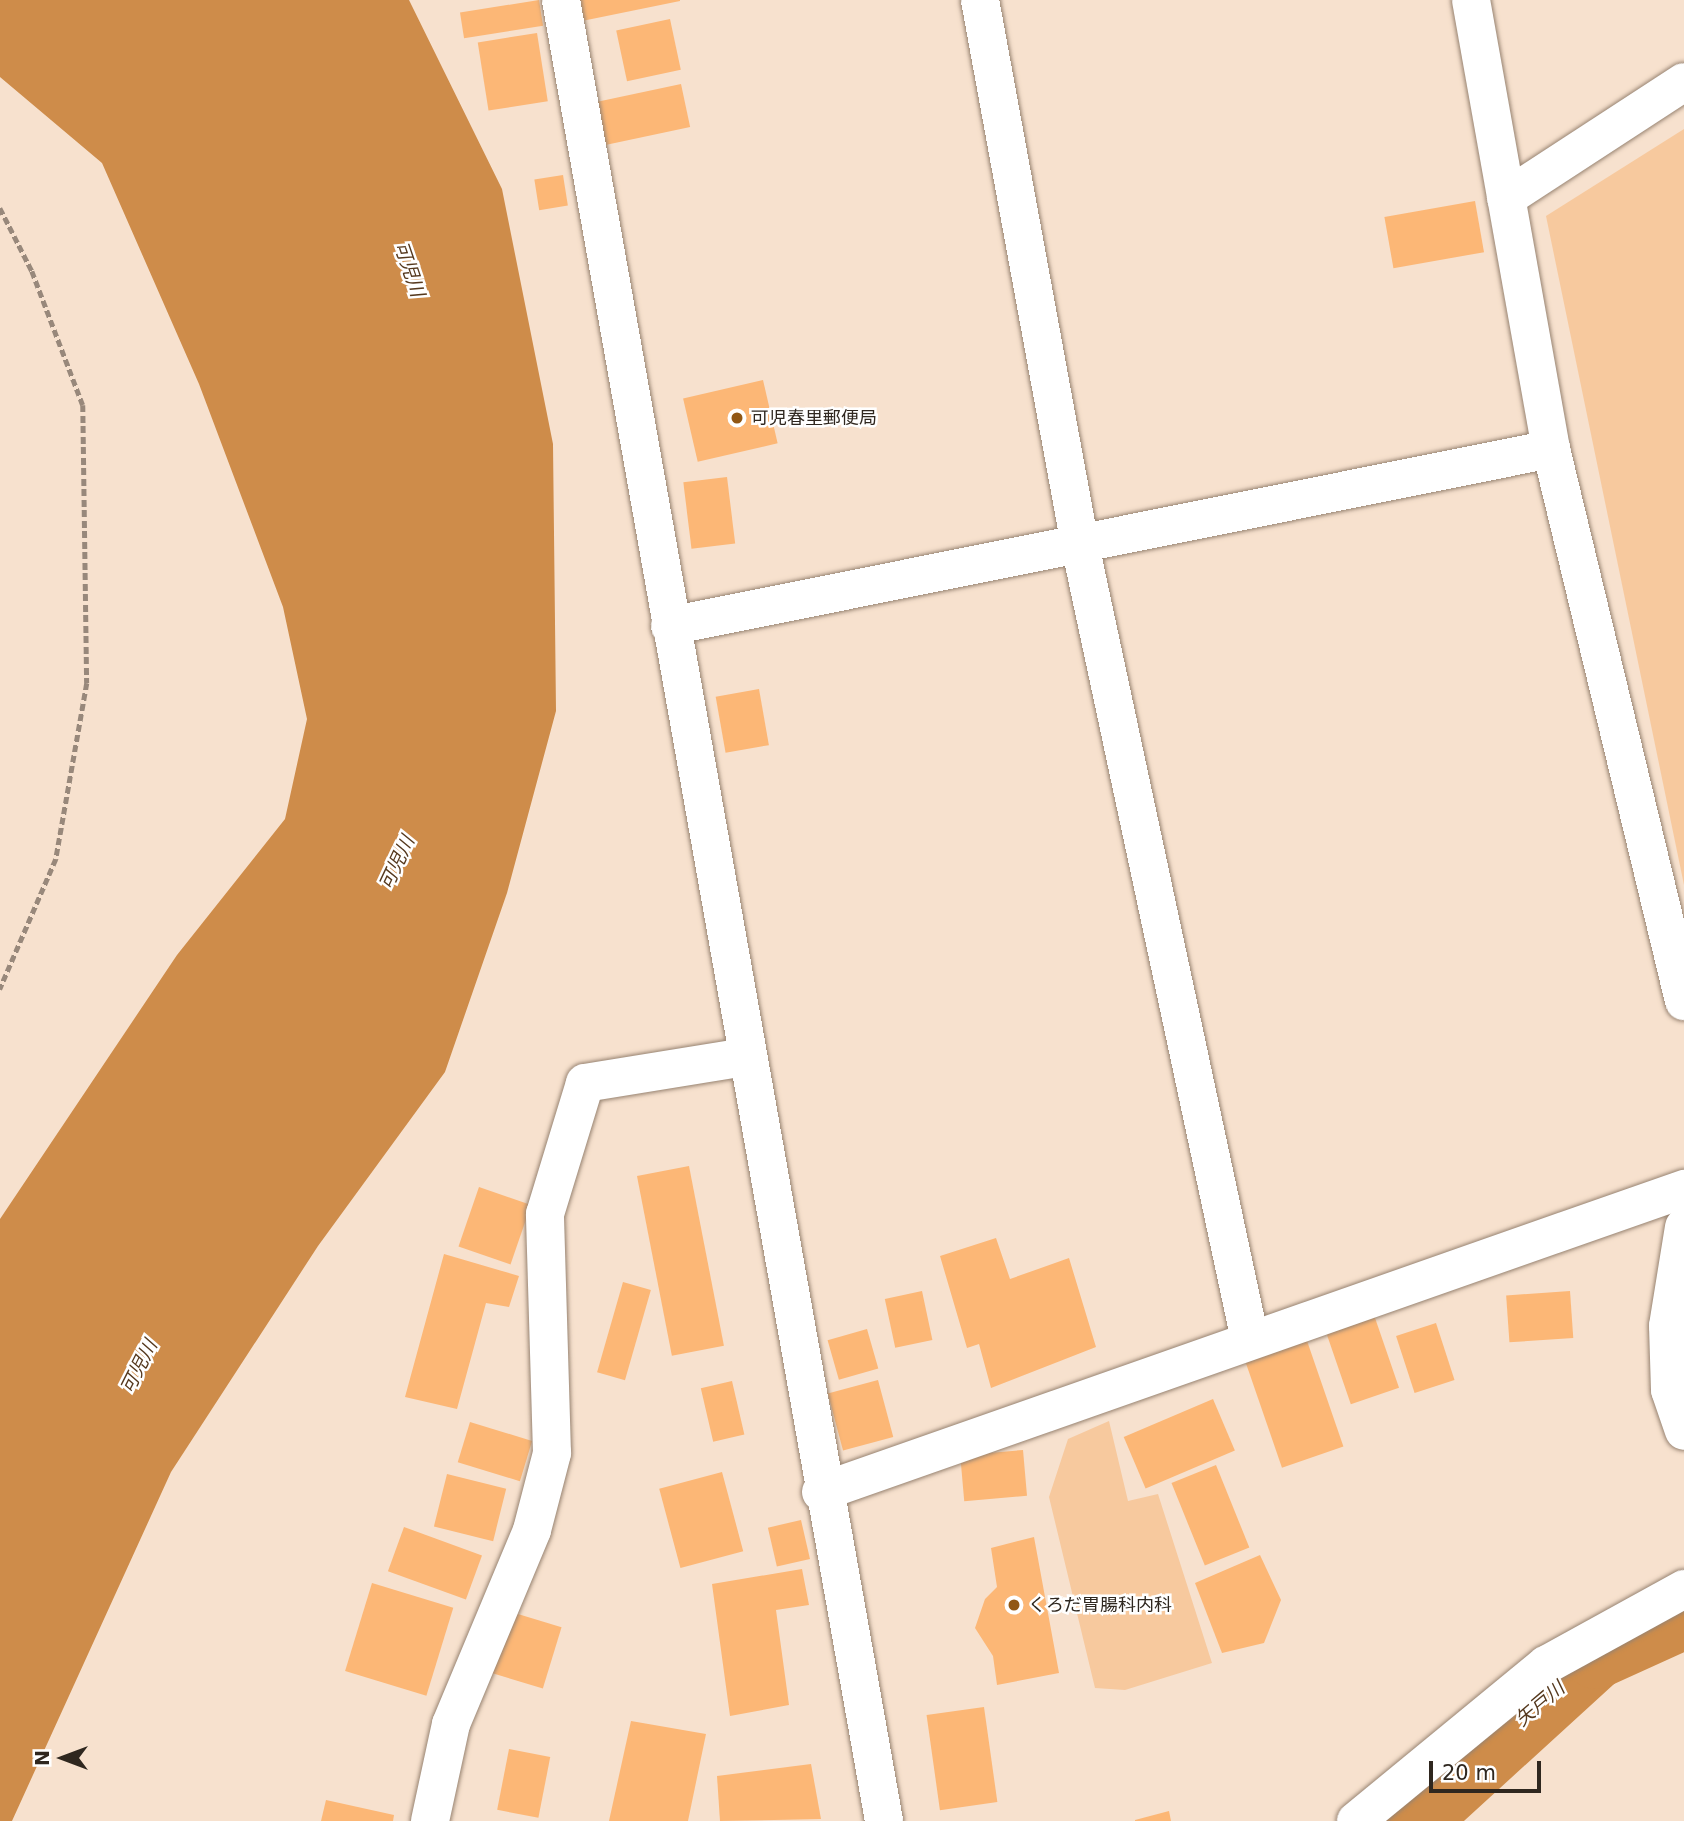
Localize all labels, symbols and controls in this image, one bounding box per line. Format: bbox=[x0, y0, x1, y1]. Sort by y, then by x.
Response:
water label: 可児川 bbox=[389, 238, 429, 300]
place label: 可児春里郵便局 bbox=[751, 407, 877, 429]
marker: 可児春里郵便局 bbox=[729, 410, 745, 426]
water label: 可児川 bbox=[375, 832, 419, 894]
water label: 可児川 bbox=[116, 1336, 162, 1398]
place label: くろだ胃腸科内科 bbox=[1028, 1594, 1172, 1616]
marker: くろだ胃腸科内科 bbox=[1006, 1597, 1022, 1613]
water label: 矢戸川 bbox=[1511, 1677, 1569, 1731]
north arrow bbox=[28, 1723, 98, 1793]
scale bar bbox=[1432, 1748, 1544, 1792]
text: N bbox=[31, 1750, 53, 1766]
text: 20 m bbox=[1442, 1761, 1496, 1785]

